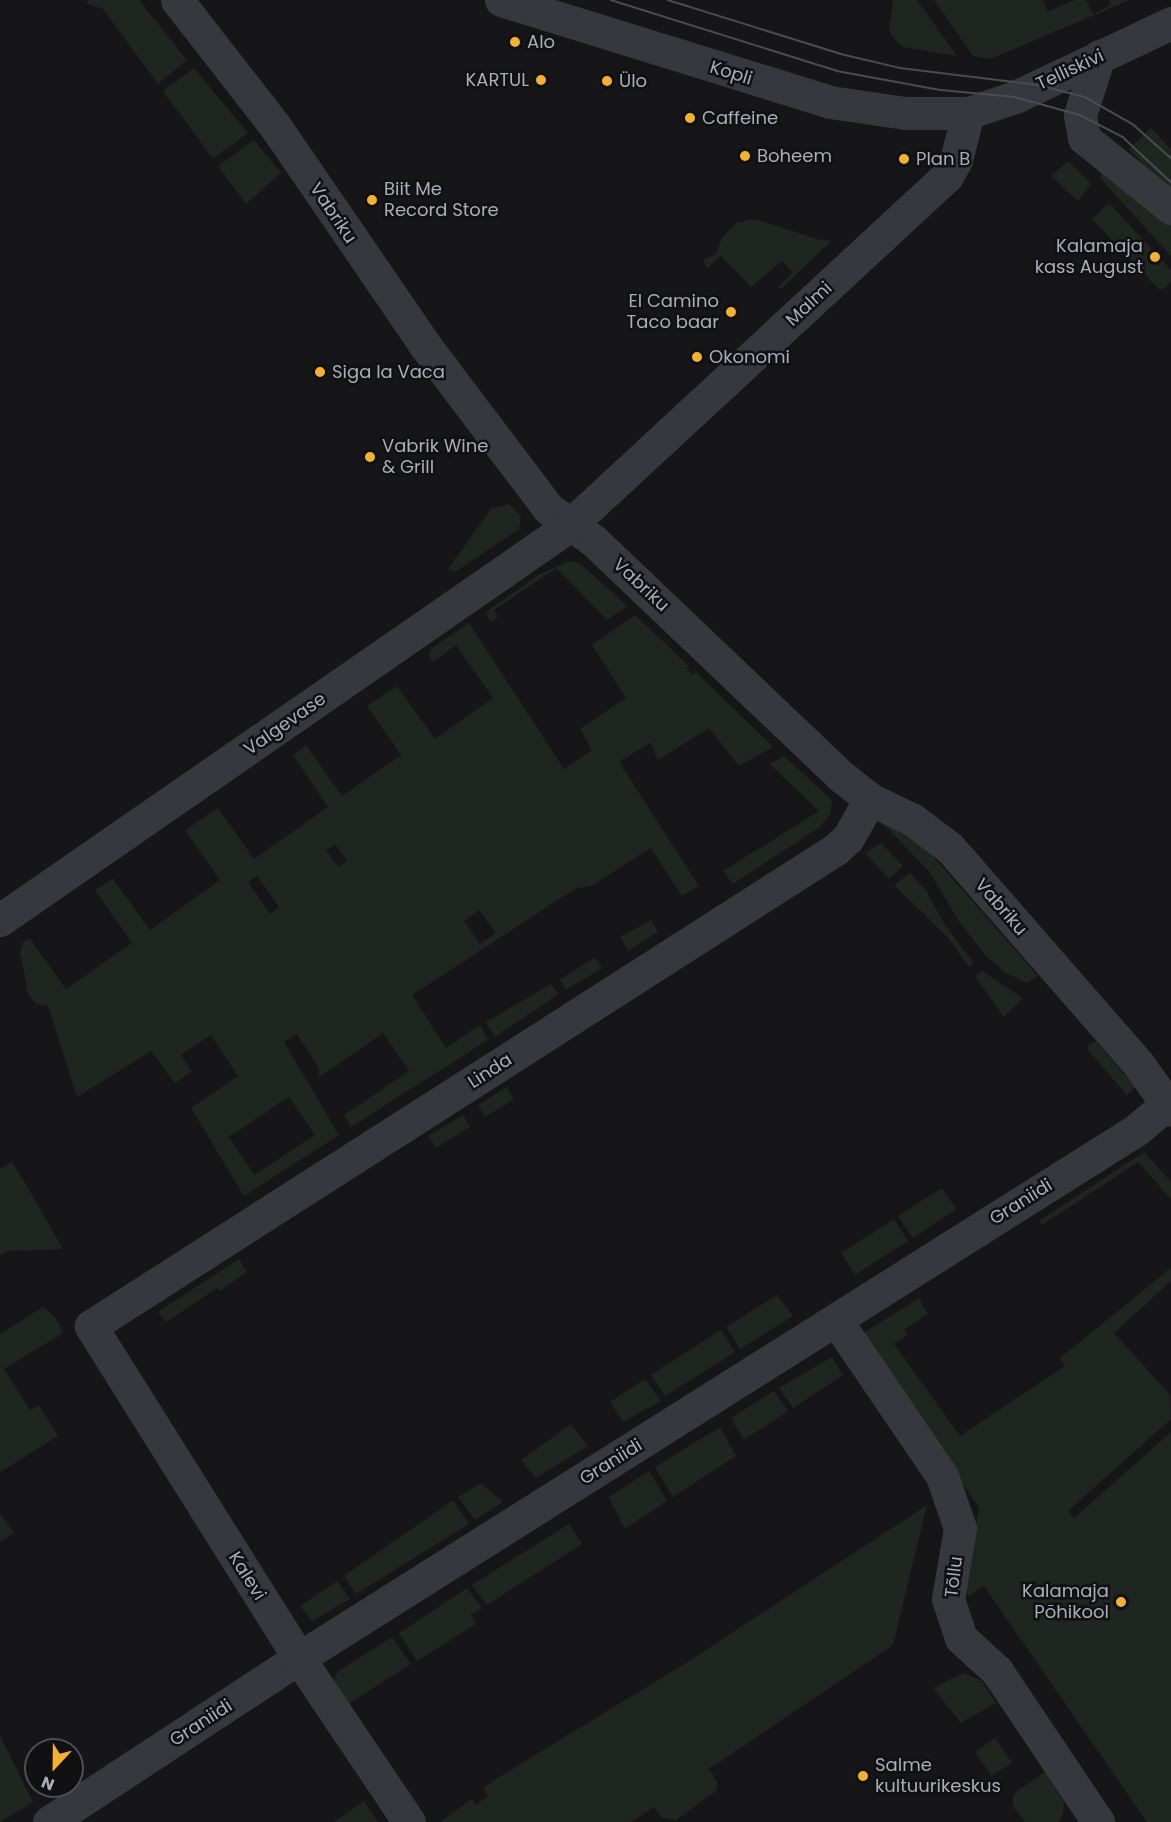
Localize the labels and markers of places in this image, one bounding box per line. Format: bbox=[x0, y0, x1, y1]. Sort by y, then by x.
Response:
place label: Alo bbox=[527, 31, 555, 53]
marker: Alo bbox=[508, 35, 522, 49]
place label: KARTUL bbox=[465, 69, 529, 91]
place label: Ülo bbox=[619, 70, 647, 92]
marker: KARTUL bbox=[534, 73, 548, 87]
marker: Ülo bbox=[600, 74, 614, 88]
place label: Caffeine bbox=[702, 107, 778, 129]
marker: Caffeine bbox=[683, 111, 697, 125]
place label: Boheem bbox=[757, 145, 832, 167]
place label: Plan B bbox=[916, 148, 970, 170]
marker: Boheem bbox=[738, 149, 752, 163]
marker: Plan B bbox=[897, 152, 911, 166]
place label: Biit Me Record Store bbox=[384, 179, 499, 222]
marker: Biit Me Record Store bbox=[365, 193, 379, 207]
place label: Kalamaja kass August bbox=[1035, 236, 1143, 278]
marker: Kalamaja kass August bbox=[1148, 250, 1162, 264]
place label: El Camino Taco baar bbox=[627, 291, 719, 334]
marker: El Camino Taco baar bbox=[724, 305, 738, 319]
place label: Okonomi bbox=[709, 346, 790, 368]
marker: Okonomi bbox=[690, 350, 704, 364]
place label: Siga la Vaca bbox=[332, 361, 445, 383]
marker: Siga la Vaca bbox=[313, 365, 327, 379]
place label: Vabrik Wine & Grill bbox=[382, 436, 488, 478]
marker: Vabrik Wine & Grill bbox=[363, 450, 377, 464]
place label: Kalamaja Põhikool bbox=[1022, 1581, 1109, 1624]
marker: Kalamaja Põhikool bbox=[1114, 1595, 1128, 1609]
place label: Salme kultuurikeskus bbox=[875, 1755, 1001, 1798]
marker: Salme kultuurikeskus bbox=[856, 1769, 870, 1783]

